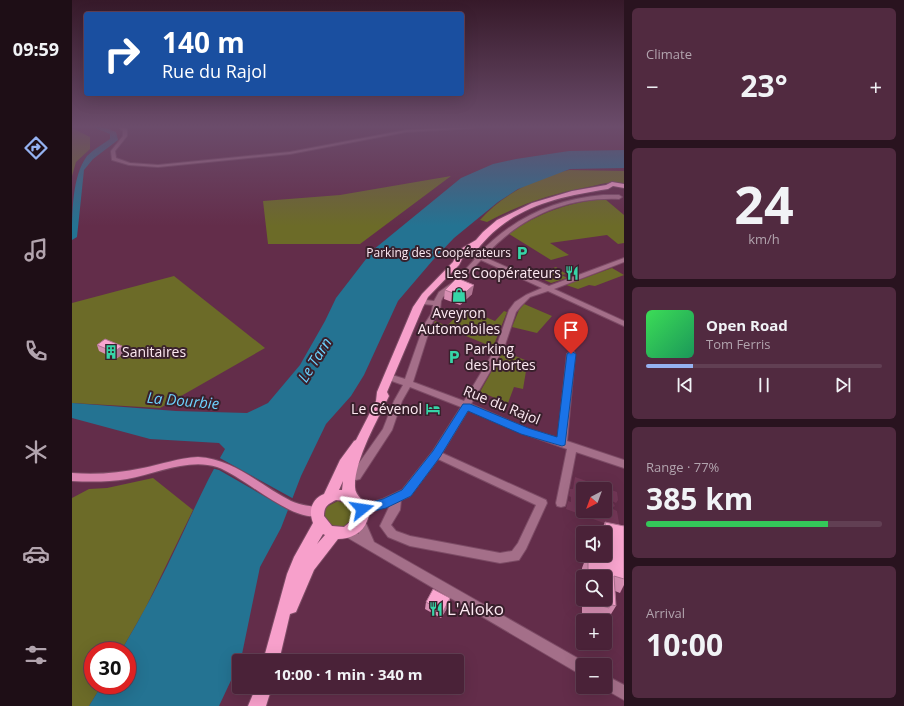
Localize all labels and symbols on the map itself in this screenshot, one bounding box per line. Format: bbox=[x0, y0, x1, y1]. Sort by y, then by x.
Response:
place label: Parking des Coopérateurs bbox=[366, 244, 511, 261]
parking icon: Parking des Coopérateurs bbox=[514, 245, 530, 261]
place label: Les Coopérateurs bbox=[446, 263, 561, 282]
restaurant icon: Les Coopérateurs bbox=[564, 265, 580, 281]
shop icon: Aveyron Automobiles bbox=[451, 287, 467, 303]
place label: Aveyron Automobiles bbox=[418, 303, 501, 338]
pin bbox=[554, 313, 588, 354]
water label: Le Tarn bbox=[293, 333, 336, 386]
place label: Parking des Hortes bbox=[465, 339, 536, 374]
place label: Sanitaires bbox=[122, 342, 186, 361]
building icon: Sanitaires bbox=[103, 344, 119, 360]
parking icon: Parking des Hortes bbox=[446, 349, 462, 365]
street label: Rue du Rajol bbox=[461, 380, 543, 429]
water label: La Dourbie bbox=[146, 387, 221, 413]
place label: Le Cévenol bbox=[351, 399, 422, 418]
hotel icon: Le Cévenol bbox=[425, 401, 441, 417]
north arrow bbox=[576, 482, 612, 518]
position arrow bbox=[341, 488, 383, 530]
place label: L'Aloko bbox=[447, 597, 504, 620]
restaurant icon: L'Aloko bbox=[428, 601, 444, 617]
speed limit sign: 30 bbox=[84, 642, 136, 694]

